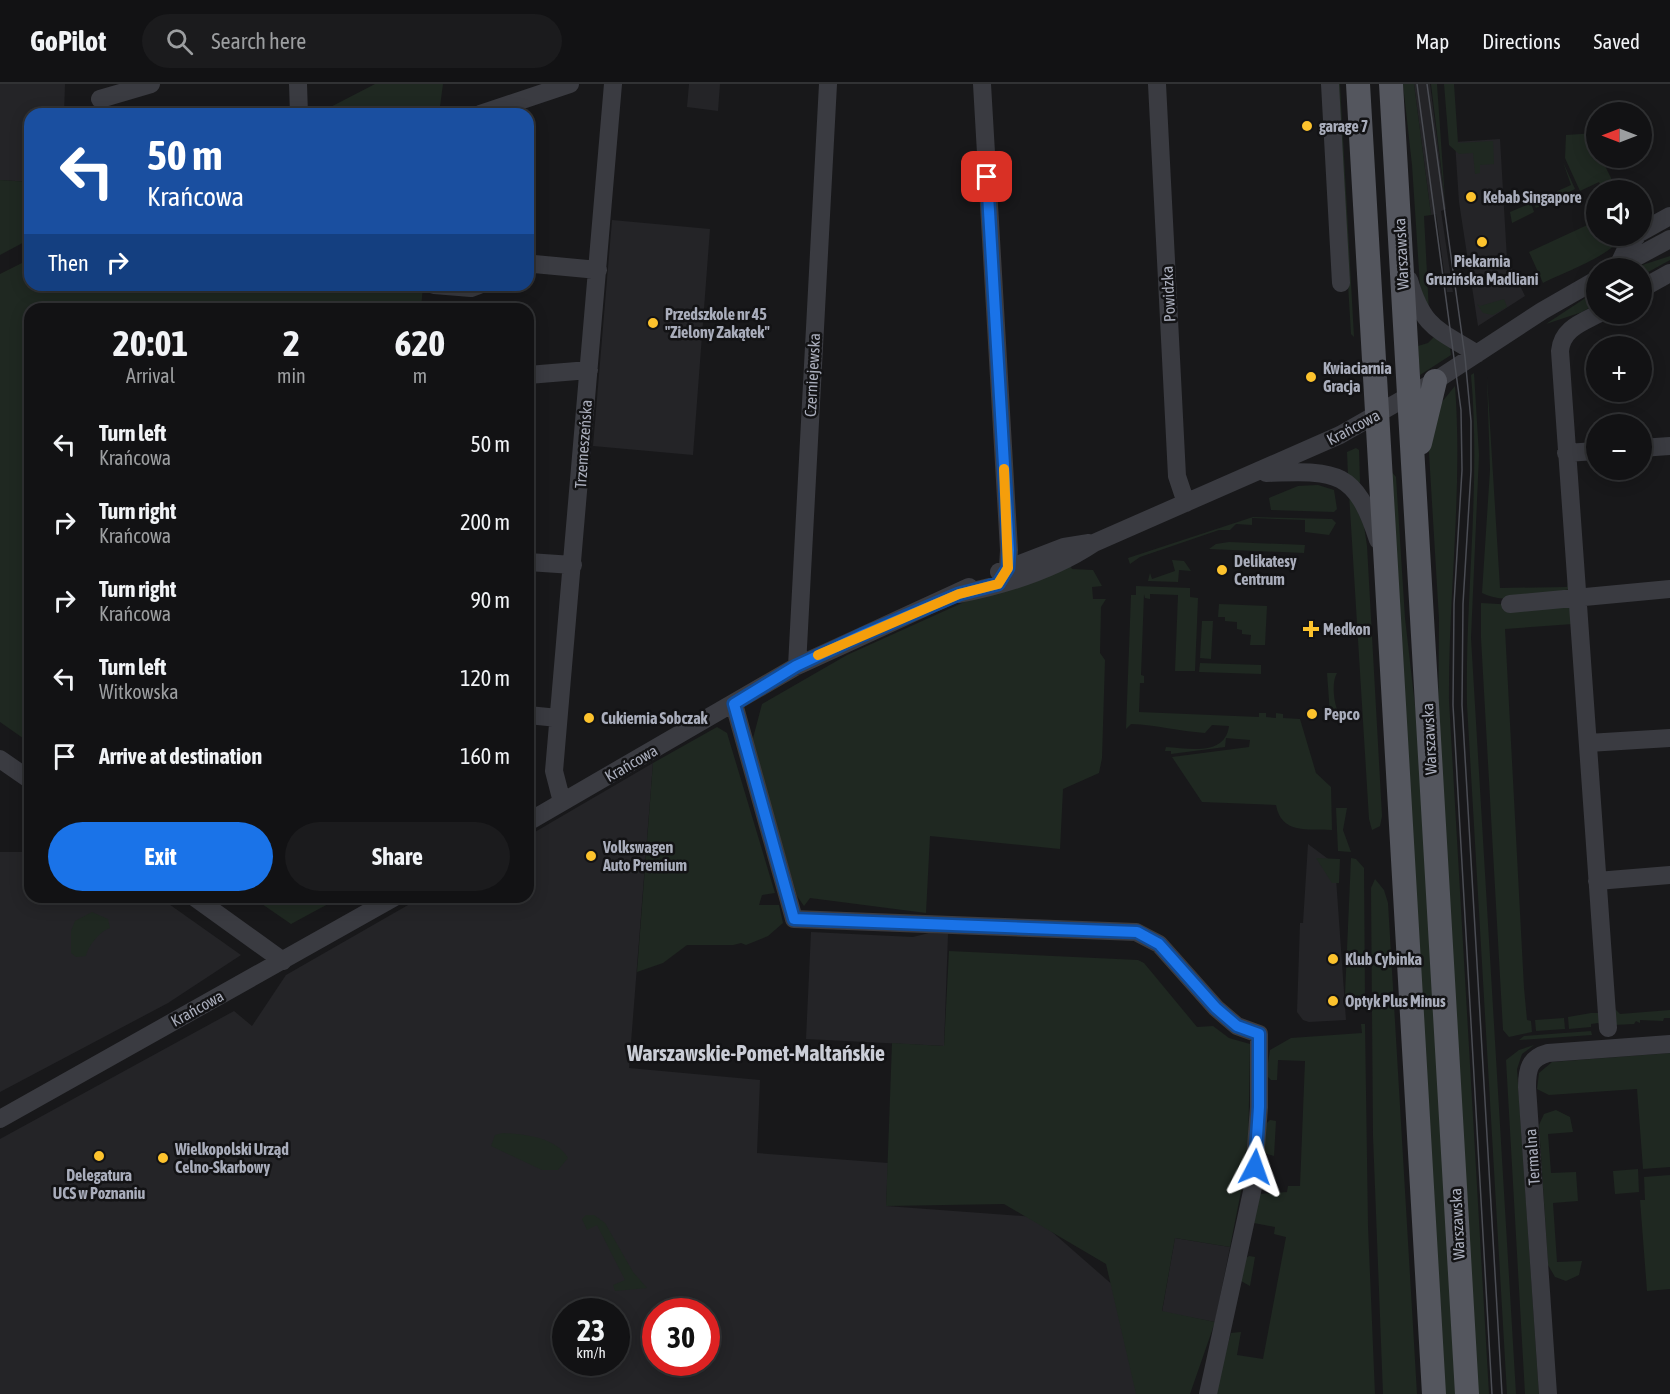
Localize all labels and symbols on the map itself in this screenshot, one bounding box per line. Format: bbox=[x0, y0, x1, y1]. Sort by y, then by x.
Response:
north arrow bbox=[1586, 102, 1652, 168]
place label: garage 7 bbox=[1319, 117, 1368, 135]
marker: garage 7 bbox=[1300, 119, 1314, 133]
pin bbox=[961, 151, 1012, 202]
place label: Kebab Singapore bbox=[1483, 188, 1582, 206]
marker: Kebab Singapore bbox=[1464, 190, 1478, 204]
street label: Warszawska bbox=[1390, 218, 1412, 290]
marker: Piekarnia Gruzińska Madliani bbox=[1475, 235, 1489, 249]
place label: Piekarnia Gruzińska Madliani bbox=[1426, 252, 1539, 288]
street label: Powidzka bbox=[1158, 266, 1178, 322]
place label: Przedszkole nr 45 "Zielony Zakątek" bbox=[665, 305, 770, 341]
marker: Przedszkole nr 45 "Zielony Zakątek" bbox=[646, 316, 660, 330]
street label: Czerniejewska bbox=[801, 333, 824, 417]
place label: Kwiaciarnia Gracja bbox=[1323, 359, 1392, 395]
marker: Kwiaciarnia Gracja bbox=[1304, 370, 1318, 384]
street label: Trzemeszeńska bbox=[571, 399, 595, 489]
street label: Krańcowa bbox=[1323, 406, 1383, 448]
place label: Delikatesy Centrum bbox=[1234, 552, 1297, 588]
marker: Delikatesy Centrum bbox=[1215, 563, 1229, 577]
place label: Medkon bbox=[1323, 620, 1371, 638]
marker: Medkon bbox=[1304, 622, 1318, 636]
street label: Warszawska bbox=[1418, 703, 1440, 775]
place label: Pepco bbox=[1324, 705, 1360, 723]
marker: Pepco bbox=[1305, 707, 1319, 721]
place label: Cukiernia Sobczak bbox=[601, 709, 709, 727]
marker: Cukiernia Sobczak bbox=[582, 711, 596, 725]
street label: Krańcowa bbox=[602, 741, 660, 785]
place label: Volkswagen Auto Premium bbox=[602, 838, 687, 874]
marker: Volkswagen Auto Premium bbox=[584, 849, 598, 863]
place label: Klub Cybinka bbox=[1345, 950, 1422, 968]
marker: Klub Cybinka bbox=[1326, 952, 1340, 966]
street label: Krańcowa bbox=[167, 986, 227, 1030]
place label: Optyk Plus Minus bbox=[1345, 992, 1446, 1010]
marker: Optyk Plus Minus bbox=[1326, 994, 1340, 1008]
district label: Warszawskie-Pomet-Maltańskie bbox=[626, 1040, 885, 1066]
street label: Termalna bbox=[1521, 1128, 1543, 1186]
position arrow bbox=[1223, 1135, 1287, 1199]
place label: Wielkopolski Urząd Celno-Skarbowy bbox=[174, 1140, 289, 1176]
marker: Delegatura UCS w Poznaniu bbox=[92, 1149, 106, 1163]
marker: Wielkopolski Urząd Celno-Skarbowy bbox=[156, 1151, 170, 1165]
place label: Delegatura UCS w Poznaniu bbox=[53, 1166, 146, 1202]
street label: Warszawska bbox=[1446, 1188, 1468, 1260]
speed limit sign: 30 bbox=[642, 1298, 720, 1376]

